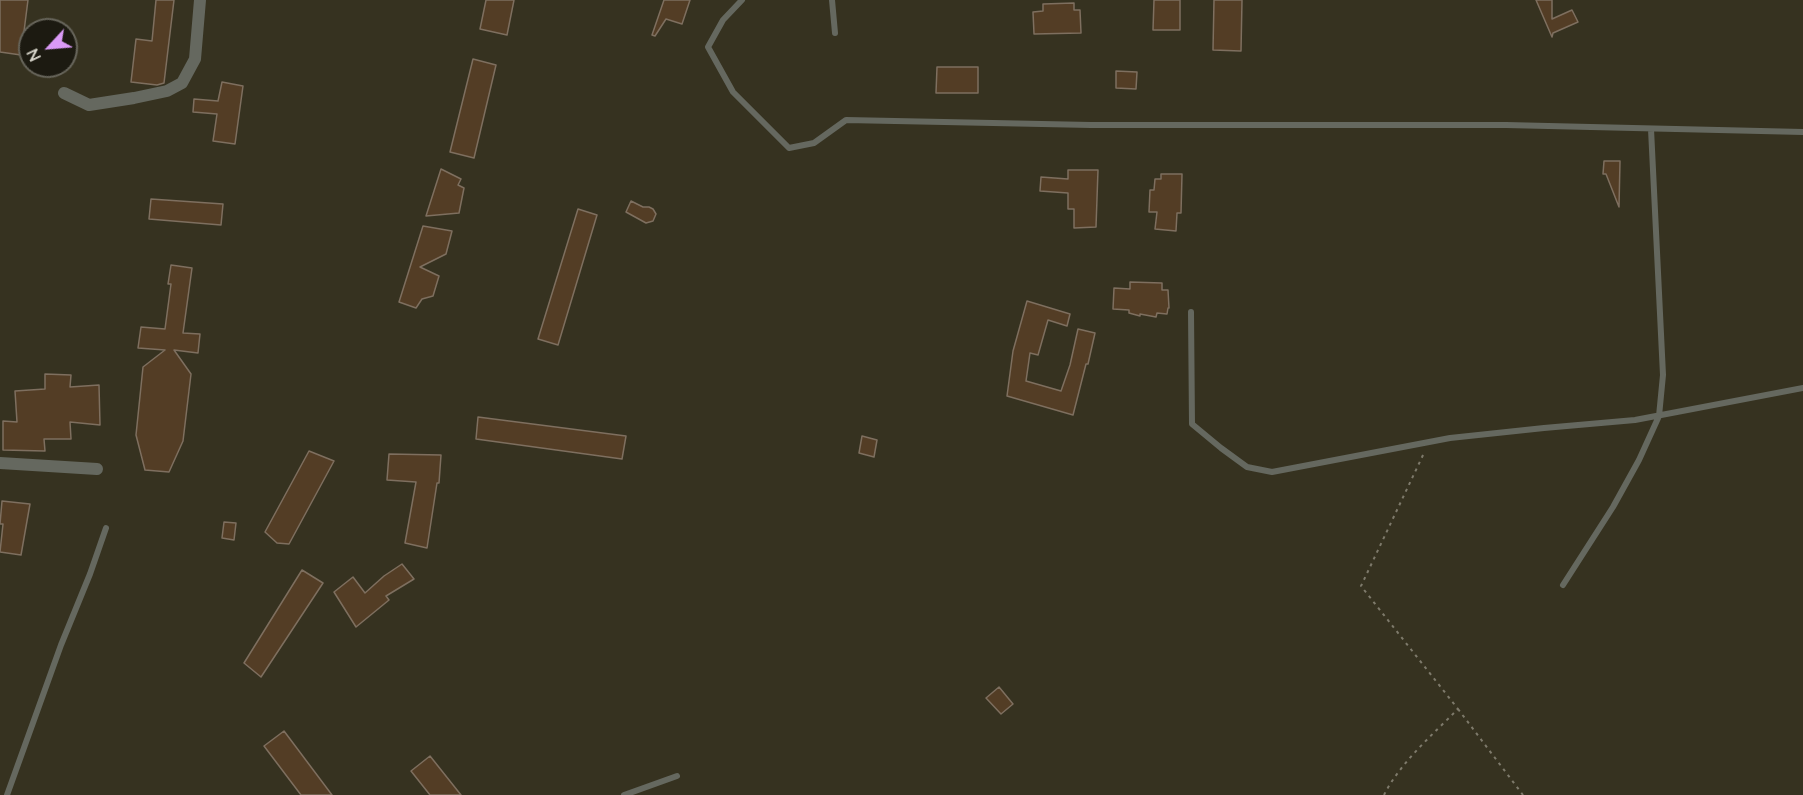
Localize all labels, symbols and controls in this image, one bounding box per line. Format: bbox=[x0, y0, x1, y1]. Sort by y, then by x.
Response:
north arrow bbox=[18, 18, 78, 78]
text: N bbox=[22, 45, 45, 65]

